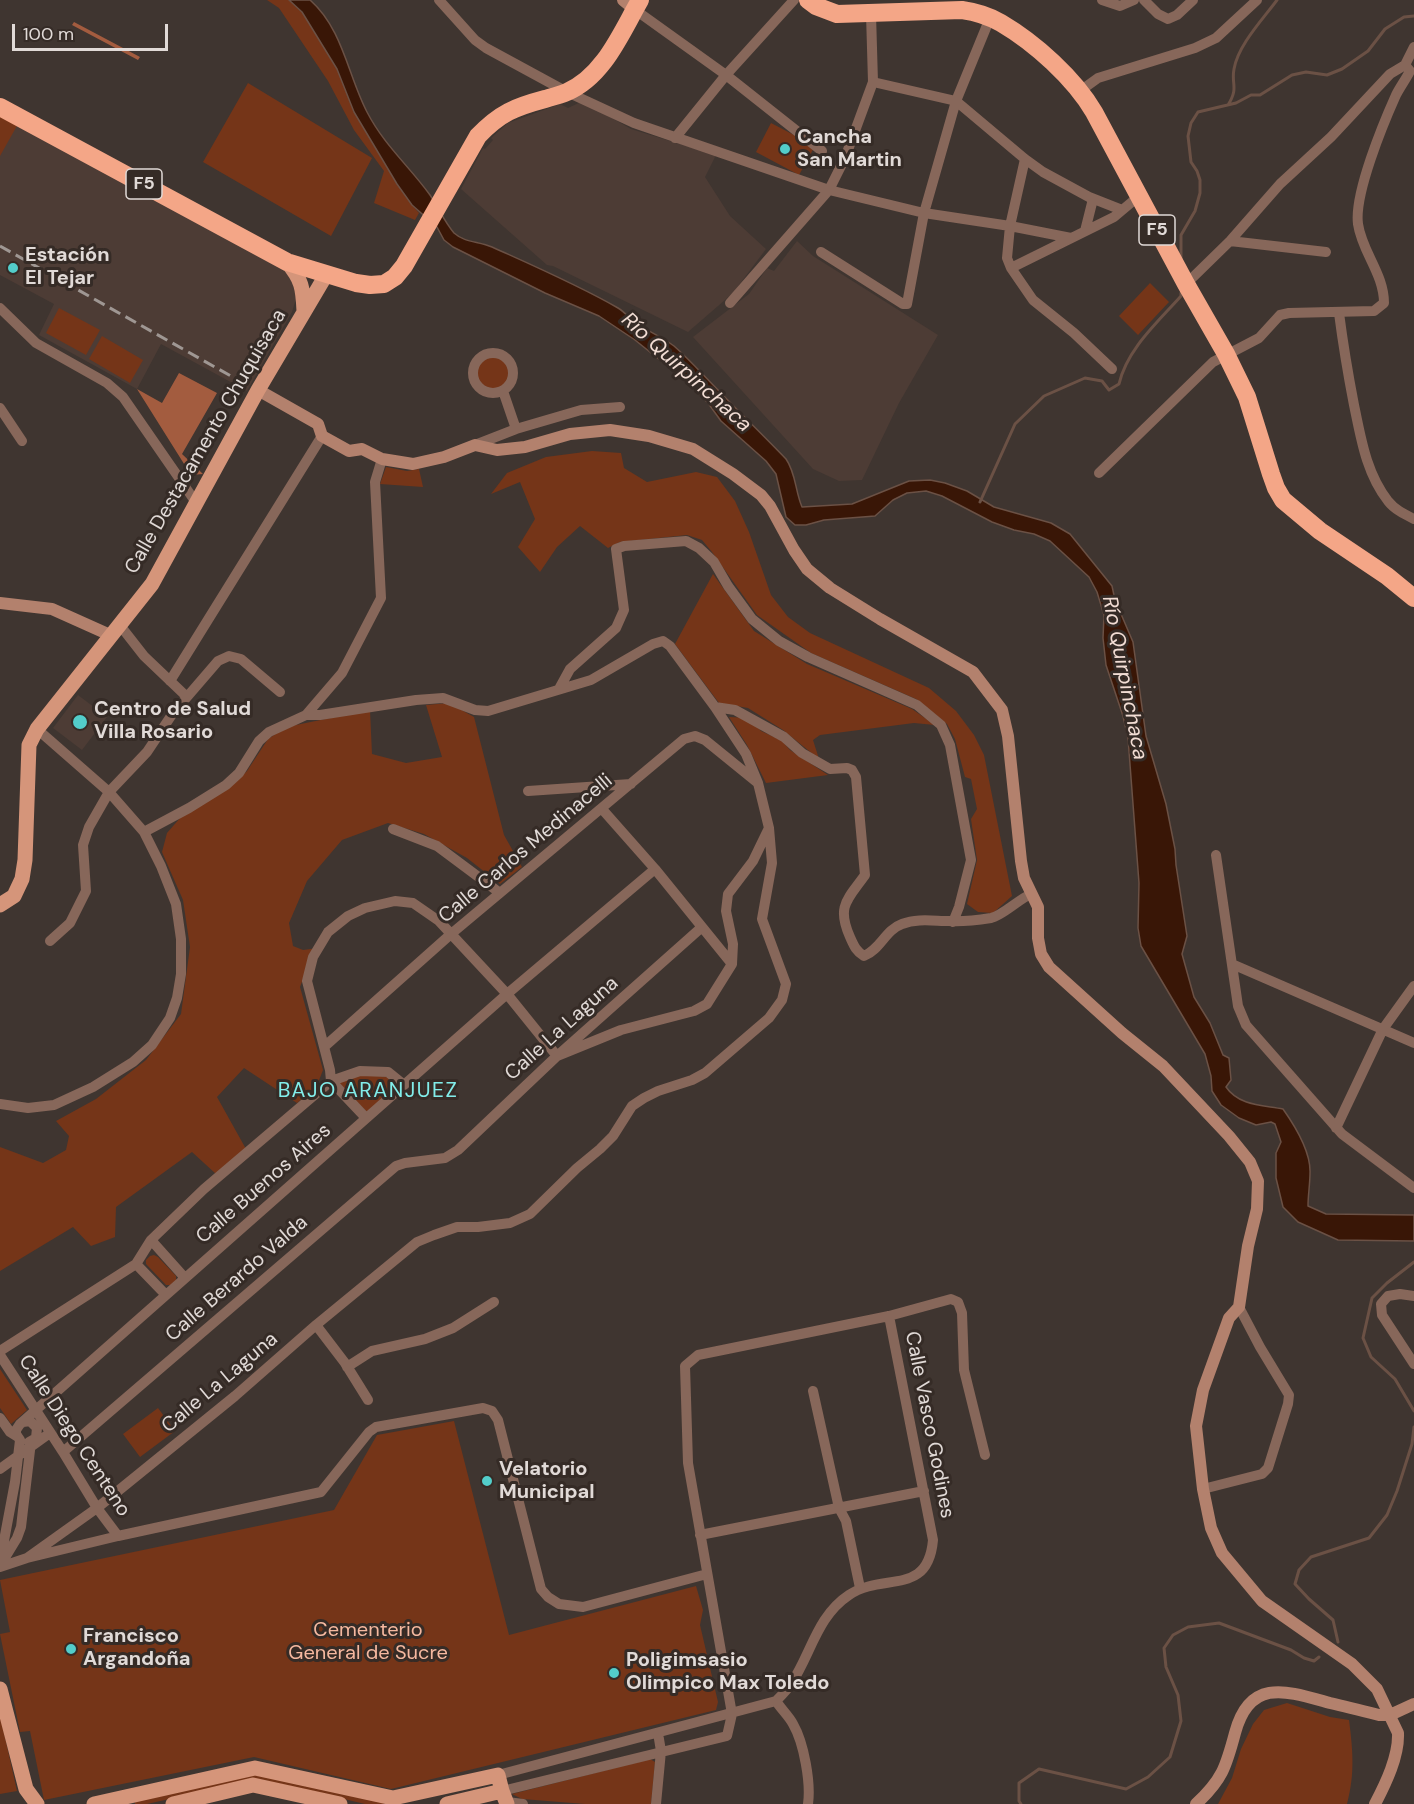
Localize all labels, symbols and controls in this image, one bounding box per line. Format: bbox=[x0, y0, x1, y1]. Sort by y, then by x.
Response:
scale bar bbox=[15, 12, 171, 50]
text: 100 m bbox=[23, 22, 74, 46]
place label: Cancha San Martin bbox=[797, 126, 902, 173]
marker: Cancha San Martin bbox=[778, 142, 792, 156]
road number: F5 bbox=[126, 169, 162, 199]
road number: F5 bbox=[1139, 215, 1175, 245]
place label: Estación El Tejar bbox=[25, 244, 110, 291]
marker: Estación El Tejar bbox=[6, 261, 20, 275]
street label: Calle Destacamento Chuquisaca bbox=[120, 306, 292, 578]
water label: Río Quirpinchaca bbox=[616, 308, 756, 438]
water label: Río Quirpinchaca bbox=[1096, 594, 1152, 762]
place label: Centro de Salud Villa Rosario bbox=[94, 698, 251, 745]
marker: Centro de Salud Villa Rosario bbox=[71, 713, 89, 731]
street label: Calle Carlos Medinacelli bbox=[434, 769, 618, 929]
street label: Calle La Laguna bbox=[500, 972, 624, 1086]
district label: BAJO ARANJUEZ bbox=[278, 1078, 458, 1104]
street label: Calle Buenos Aires bbox=[192, 1119, 336, 1249]
street label: Calle Berardo Valda bbox=[161, 1211, 313, 1347]
street label: Calle La Laguna bbox=[157, 1328, 283, 1438]
street label: Calle Vasco Godines bbox=[899, 1330, 959, 1520]
street label: Calle Diego Centeno bbox=[13, 1351, 135, 1521]
place label: Velatorio Municipal bbox=[499, 1458, 595, 1505]
marker: Velatorio Municipal bbox=[480, 1474, 494, 1488]
park label: Cementerio General de Sucre bbox=[288, 1619, 448, 1666]
place label: Francisco Argandoña bbox=[83, 1625, 190, 1672]
marker: Francisco Argandoña bbox=[64, 1642, 78, 1656]
place label: Poligimsasio Olimpico Max Toledo bbox=[626, 1649, 830, 1696]
marker: Poligimsasio Olimpico Max Toledo bbox=[607, 1666, 621, 1680]

